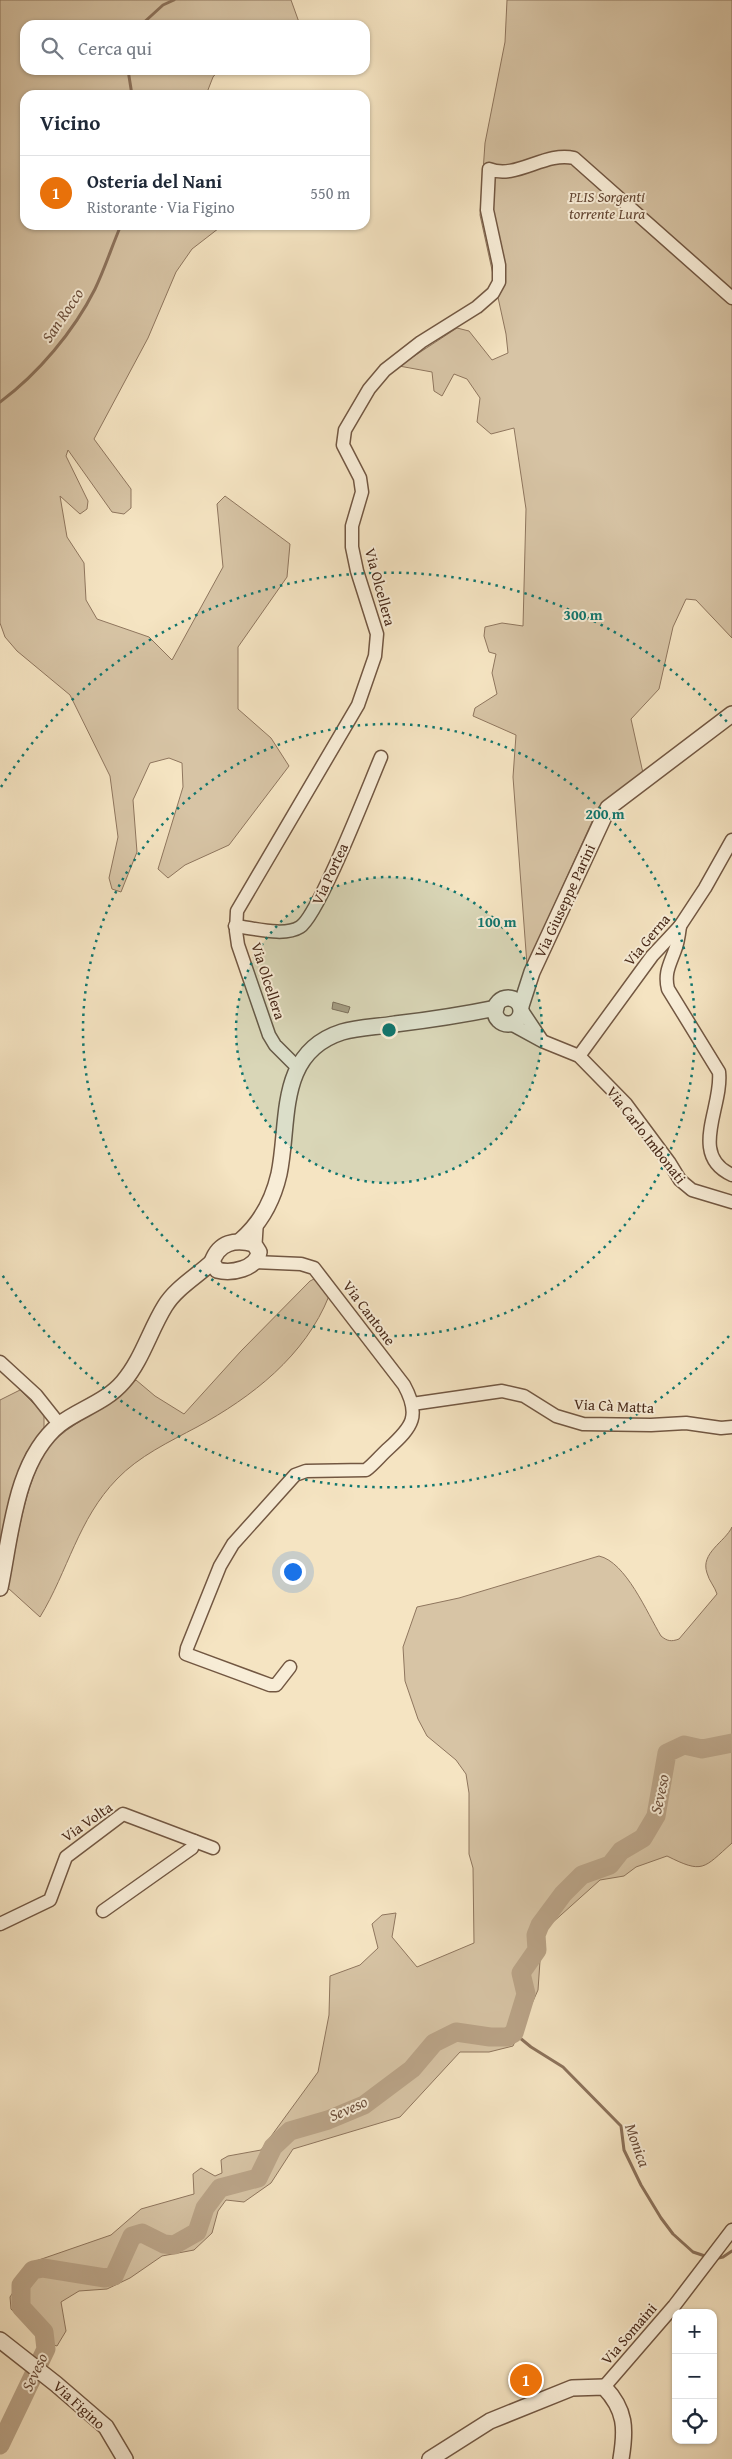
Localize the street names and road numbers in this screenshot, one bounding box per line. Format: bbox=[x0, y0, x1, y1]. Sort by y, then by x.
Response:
street label: Via Olcellera bbox=[360, 546, 401, 628]
street label: Via Portea bbox=[306, 840, 353, 908]
street label: Via Giuseppe Parini bbox=[529, 840, 600, 961]
street label: Via Gerna bbox=[619, 909, 675, 970]
street label: Via Olcellera bbox=[246, 940, 291, 1022]
street label: Via Carlo Imbonati bbox=[602, 1082, 691, 1188]
street label: Via Cantone bbox=[338, 1276, 401, 1350]
street label: Via Cà Matta bbox=[574, 1393, 655, 1418]
street label: Via Volta bbox=[57, 1796, 116, 1847]
street label: Via Somaini bbox=[596, 2298, 661, 2369]
street label: Via Figino bbox=[49, 2376, 110, 2434]

